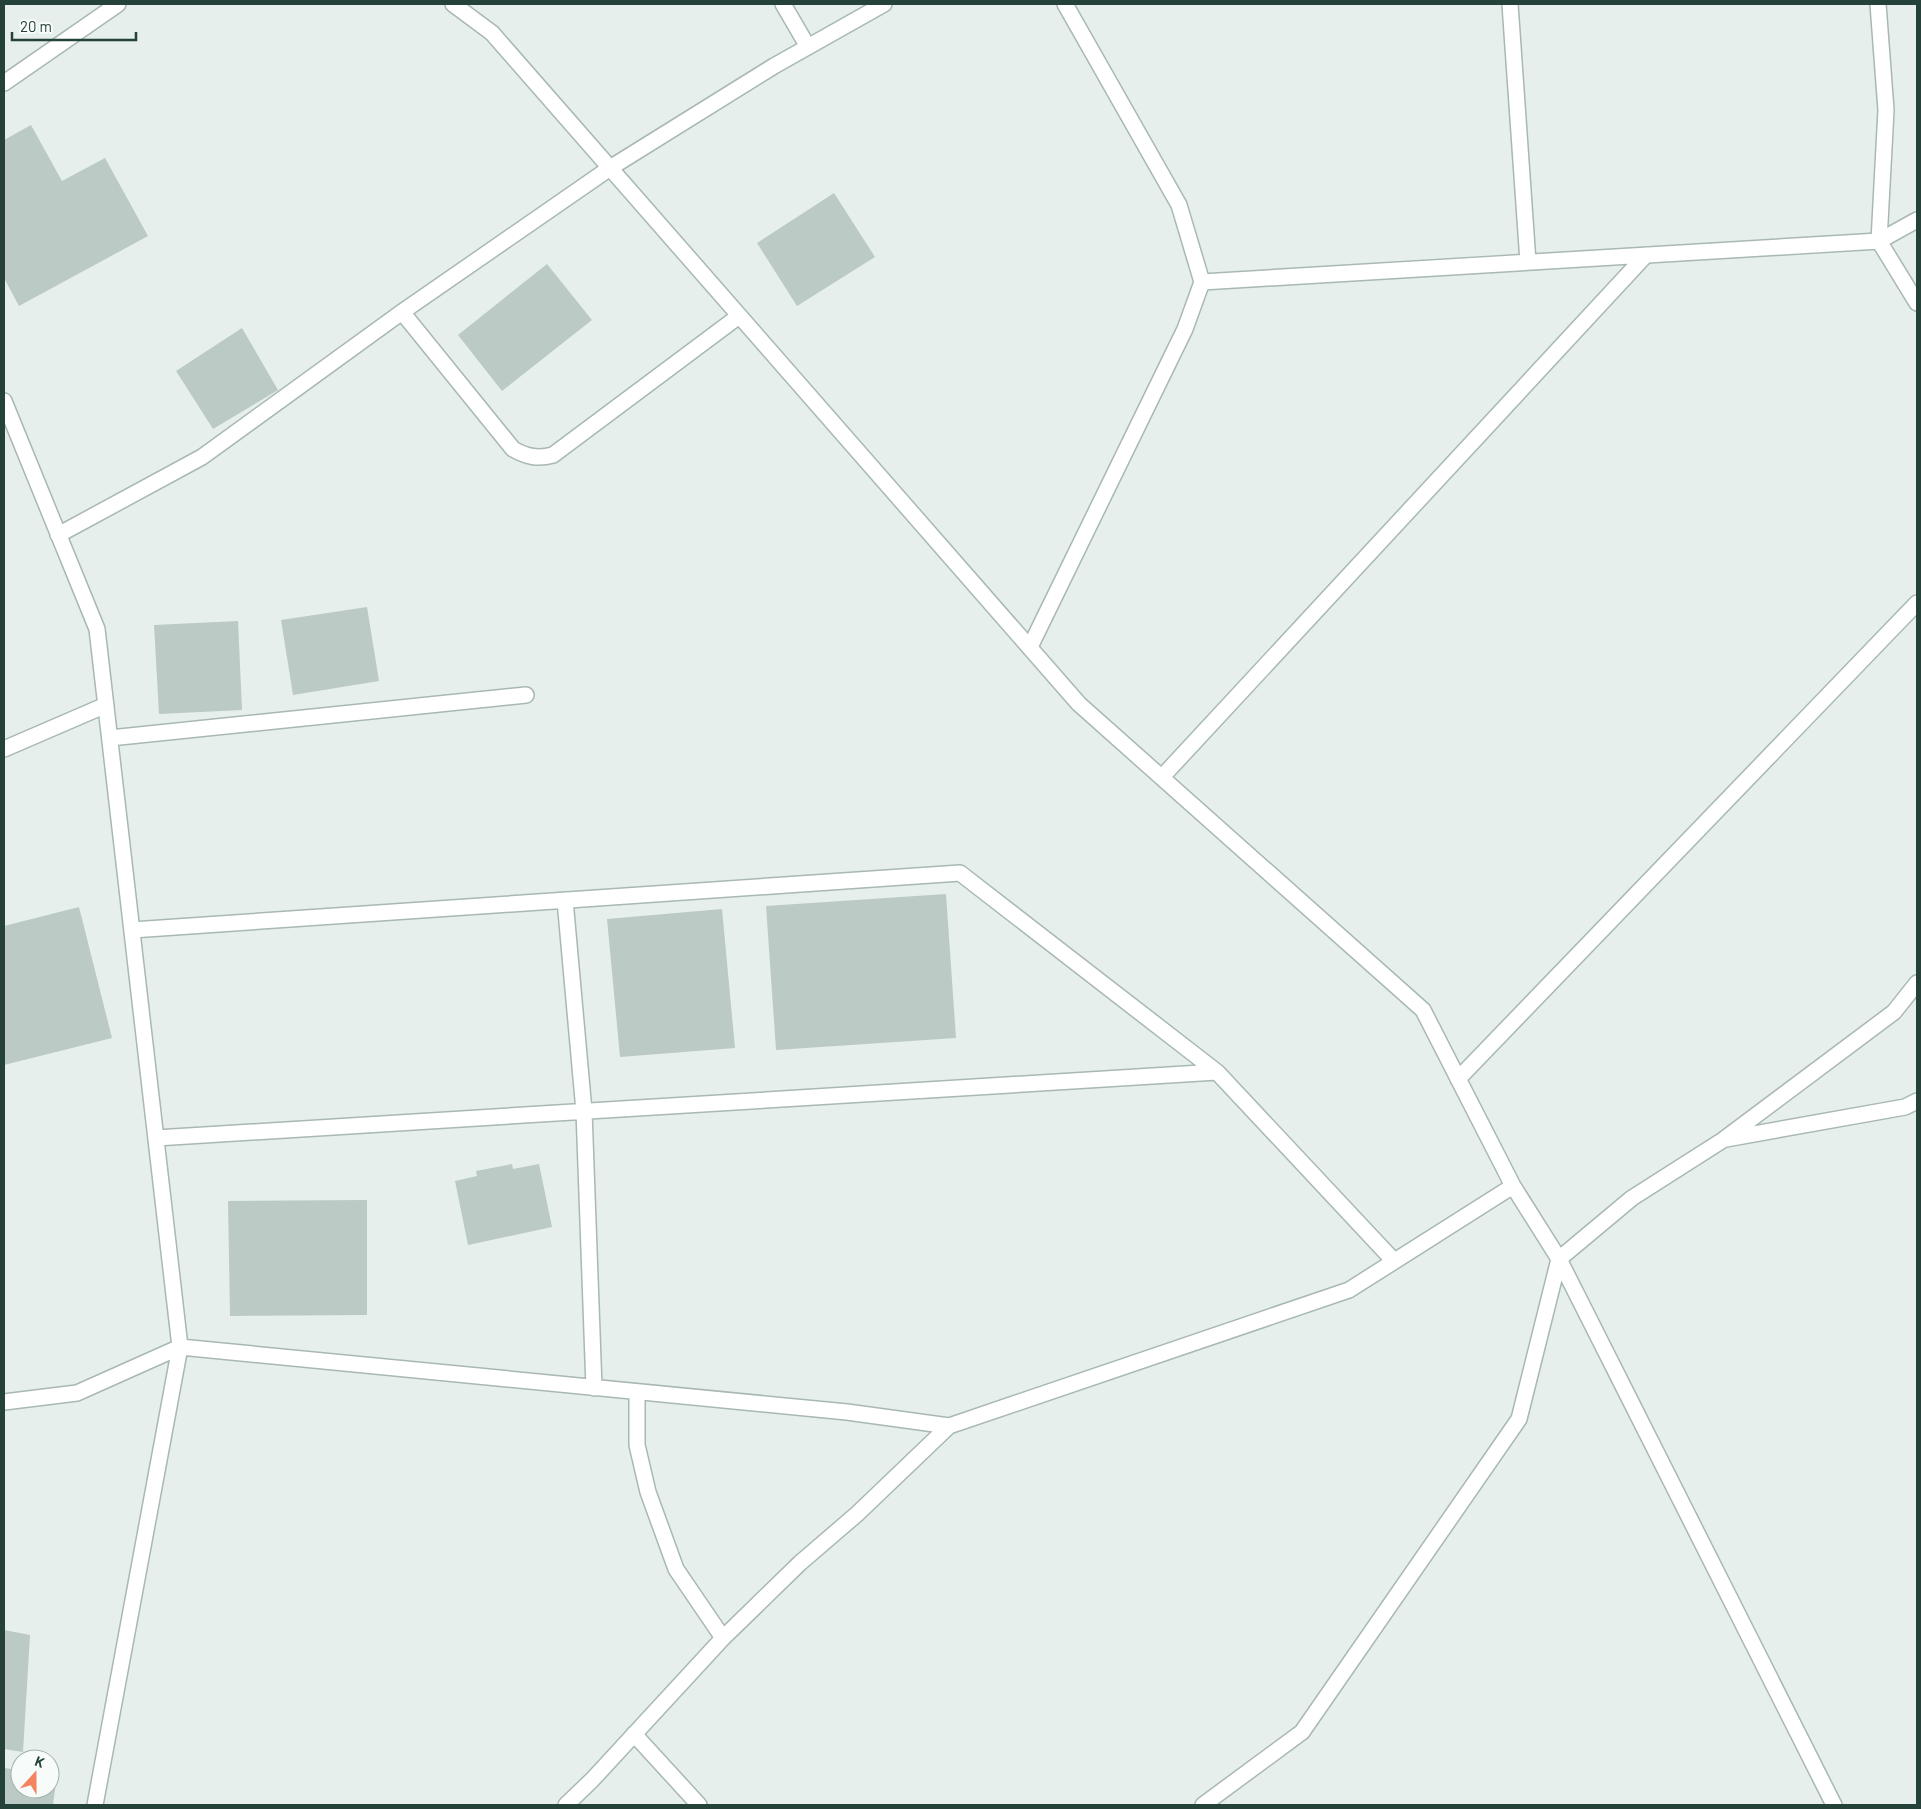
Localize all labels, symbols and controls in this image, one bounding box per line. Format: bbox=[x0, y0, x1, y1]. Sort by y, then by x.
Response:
scale bar bbox=[12, 10, 136, 42]
text: 20 m bbox=[20, 17, 52, 35]
north arrow bbox=[10, 1749, 60, 1799]
text: K bbox=[33, 1752, 47, 1771]

